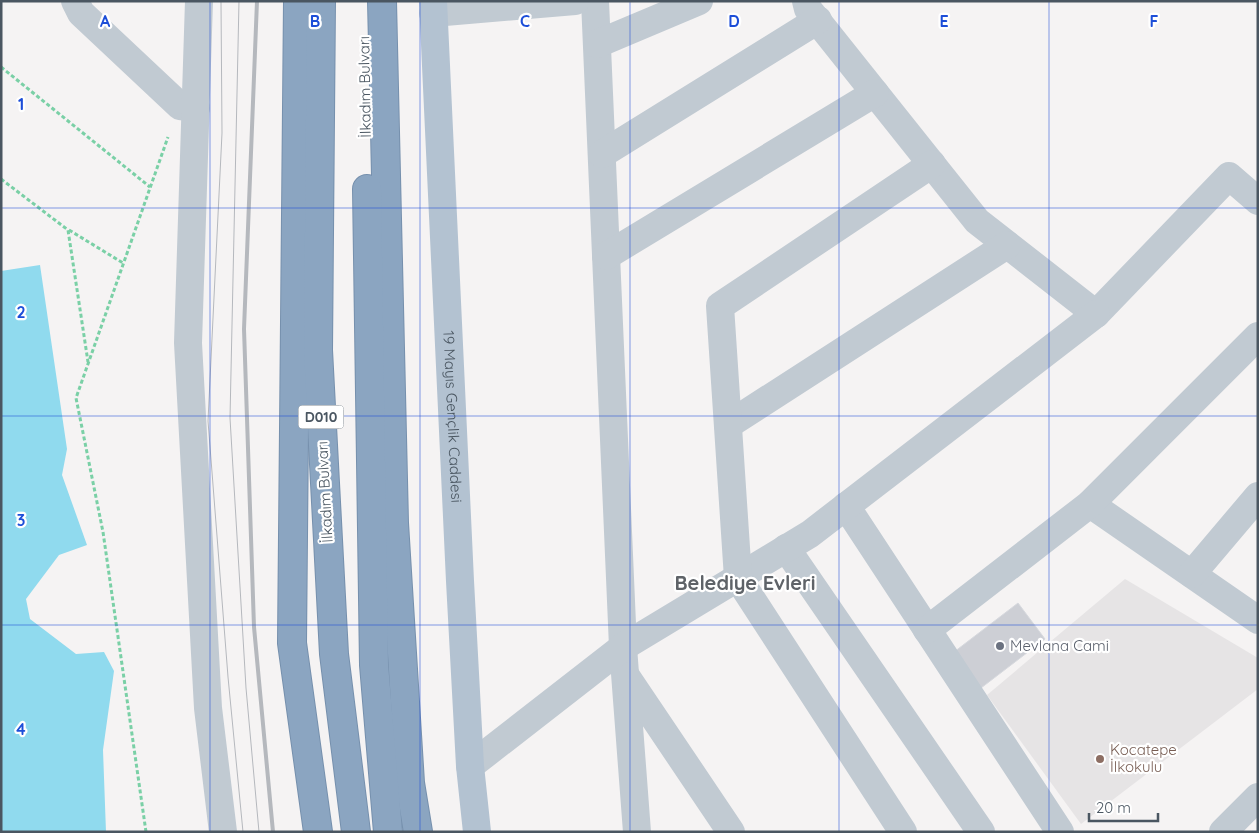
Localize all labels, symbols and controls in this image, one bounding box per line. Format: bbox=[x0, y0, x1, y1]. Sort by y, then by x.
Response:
text: A bbox=[100, 11, 111, 31]
text: B bbox=[310, 11, 320, 31]
text: C bbox=[520, 11, 530, 31]
text: D bbox=[728, 11, 740, 31]
text: E bbox=[939, 11, 949, 31]
text: F bbox=[1150, 11, 1159, 31]
street label: İlkadım Bulvarı bbox=[354, 36, 375, 138]
text: 1 bbox=[18, 94, 24, 114]
text: 2 bbox=[16, 302, 26, 322]
street label: 19 Mayıs Gençlik Caddesi bbox=[439, 330, 466, 503]
road number: D010 bbox=[298, 406, 344, 428]
street label: İlkadım Bulvarı bbox=[312, 441, 337, 543]
text: 3 bbox=[17, 510, 25, 530]
district label: Belediye Evleri bbox=[675, 570, 815, 595]
place label: Mevlana Cami bbox=[1010, 636, 1109, 655]
marker: Mevlana Cami bbox=[994, 640, 1006, 652]
text: 4 bbox=[16, 719, 26, 739]
place label: Kocatepe İlkokulu bbox=[1110, 740, 1177, 776]
marker: Kocatepe İlkokulu bbox=[1094, 753, 1106, 765]
scale bar bbox=[1089, 790, 1158, 822]
text: 20 m bbox=[1096, 798, 1131, 817]

